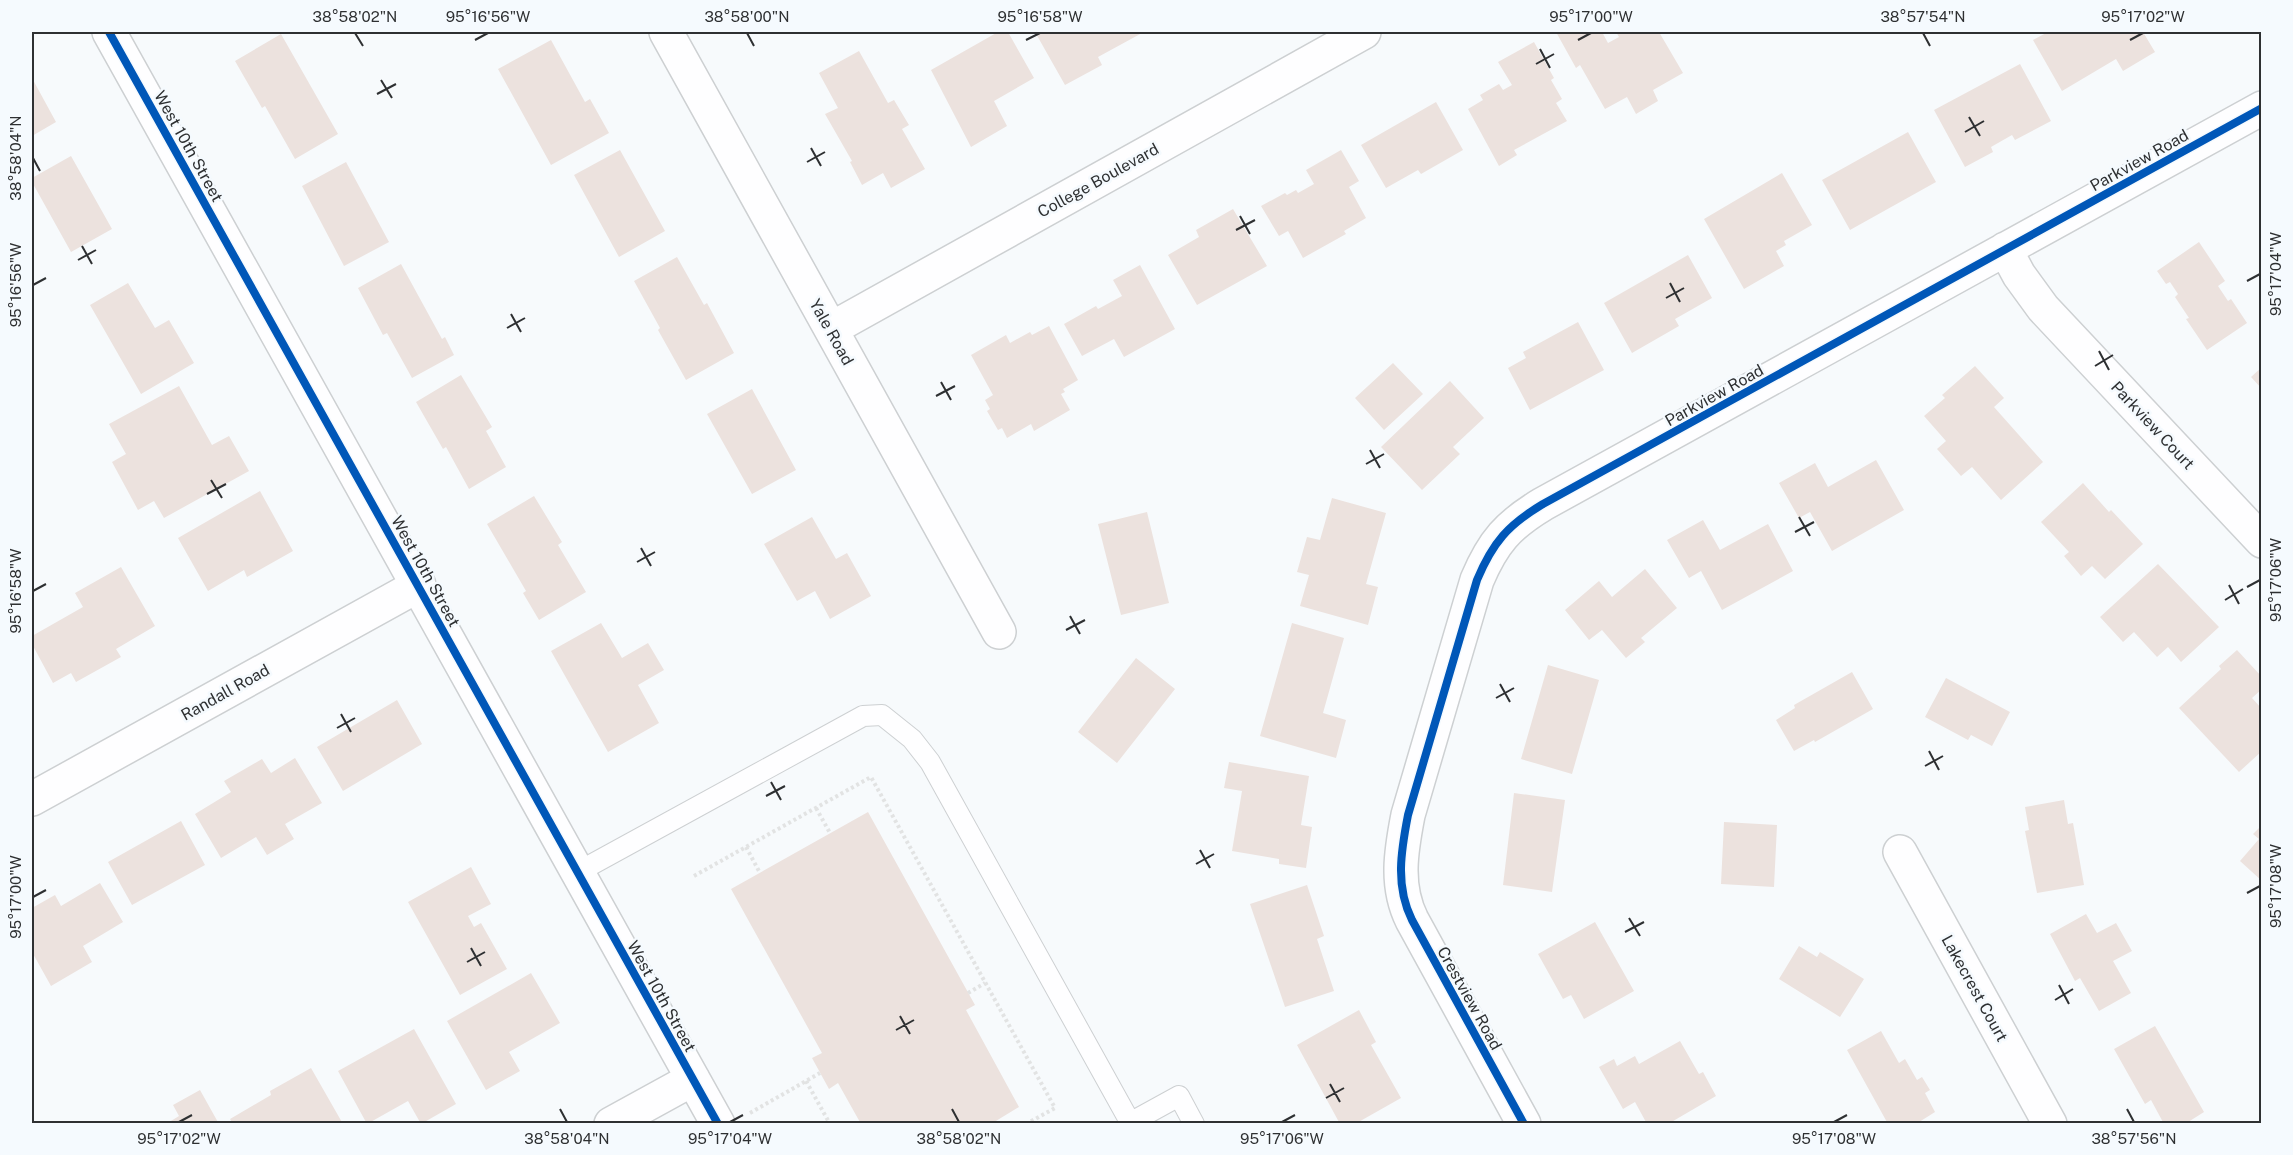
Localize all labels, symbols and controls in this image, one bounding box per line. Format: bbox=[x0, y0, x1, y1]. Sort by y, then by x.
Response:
text: 38°58'02"N bbox=[313, 8, 397, 25]
text: 95°16'56"W bbox=[446, 8, 530, 25]
text: 38°58'00"N bbox=[704, 8, 790, 25]
text: 95°16'58"W bbox=[997, 8, 1083, 25]
text: 95°17'00"W bbox=[1549, 8, 1633, 25]
text: 38°57'54"N bbox=[1880, 8, 1966, 25]
text: 95°17'02"W bbox=[2101, 8, 2185, 25]
street label: West 10th Street bbox=[150, 87, 227, 205]
text: 38°58'04"N bbox=[7, 115, 24, 201]
street label: Parkview Road bbox=[2087, 126, 2192, 195]
street label: College Boulevard bbox=[1034, 139, 1162, 222]
text: 95°17'04"W bbox=[2267, 232, 2284, 316]
text: 95°16'56"W bbox=[7, 243, 24, 327]
street label: Yale Road bbox=[806, 296, 857, 369]
street label: Parkview Road bbox=[1662, 361, 1767, 430]
street label: Parkview Court bbox=[2107, 377, 2198, 473]
street label: West 10th Street bbox=[387, 512, 464, 630]
text: 95°17'06"W bbox=[2267, 538, 2284, 622]
text: 95°16'58"W bbox=[7, 548, 24, 634]
street label: Randall Road bbox=[178, 660, 273, 725]
text: 95°17'08"W bbox=[2267, 844, 2284, 928]
text: 95°17'00"W bbox=[7, 855, 24, 939]
street label: Lakecrest Court bbox=[1937, 932, 2012, 1045]
street label: West 10th Street bbox=[623, 937, 700, 1055]
street label: Crestview Road bbox=[1433, 943, 1506, 1053]
text: 95°17'02"W bbox=[137, 1130, 221, 1147]
text: 38°58'04"N bbox=[524, 1130, 610, 1147]
text: 95°17'04"W bbox=[688, 1130, 772, 1147]
text: 38°58'02"N bbox=[917, 1130, 1001, 1147]
text: 95°17'06"W bbox=[1240, 1130, 1324, 1147]
text: 95°17'08"W bbox=[1792, 1130, 1876, 1147]
text: 38°57'56"N bbox=[2092, 1130, 2176, 1147]

